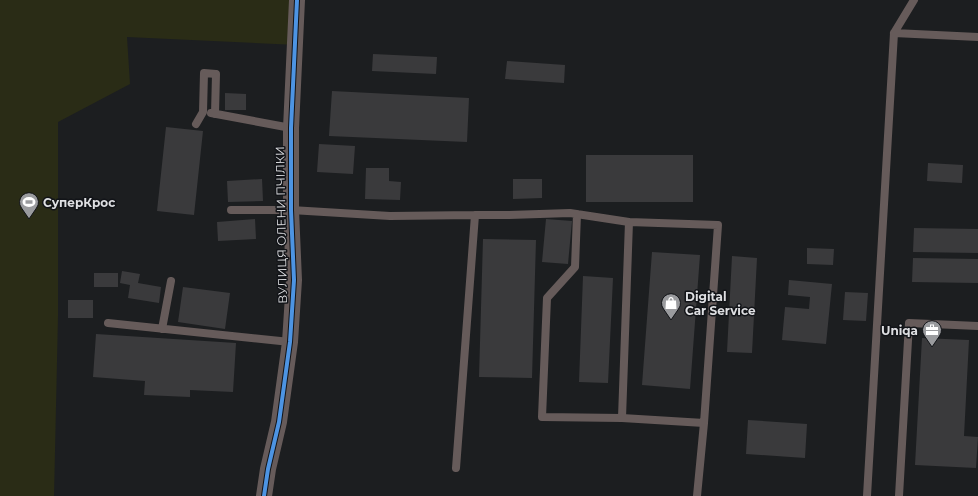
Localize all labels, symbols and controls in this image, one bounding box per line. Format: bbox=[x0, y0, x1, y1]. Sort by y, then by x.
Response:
street label: ВУЛИЦЯ ОЛЕНИ ПЧІЛКИ bbox=[272, 146, 290, 304]
sports icon: СуперКрос bbox=[18, 191, 40, 219]
place label: СуперКрос bbox=[43, 195, 115, 210]
place label: Digital Car Service bbox=[685, 289, 756, 318]
shop icon: Digital Car Service bbox=[660, 292, 682, 320]
office icon: Uniqa bbox=[921, 319, 943, 347]
place label: Uniqa bbox=[881, 323, 918, 338]

